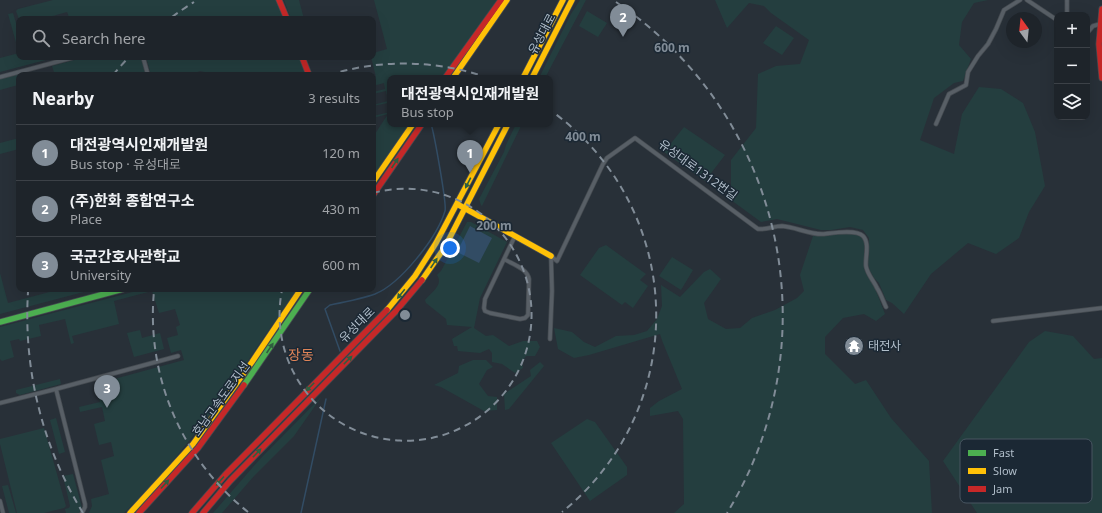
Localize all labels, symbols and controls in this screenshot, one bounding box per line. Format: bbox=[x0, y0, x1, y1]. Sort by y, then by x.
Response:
pin: 2 bbox=[610, 4, 636, 37]
street label: 유성대로 bbox=[524, 10, 559, 57]
north arrow bbox=[1006, 12, 1042, 48]
map controls bbox=[1054, 12, 1090, 120]
button: + bbox=[1054, 12, 1090, 48]
search box bbox=[16, 16, 376, 60]
icon: search bbox=[30, 27, 52, 49]
text: Search here bbox=[62, 28, 145, 48]
text: 600 m bbox=[654, 39, 690, 56]
button: − bbox=[1054, 48, 1090, 84]
popup bbox=[387, 75, 553, 127]
text: 대전광역시인재개발원 bbox=[401, 83, 539, 103]
button: layers bbox=[1054, 84, 1090, 120]
text: Nearby bbox=[32, 87, 94, 110]
text: 3 results bbox=[308, 89, 360, 107]
text: Bus stop bbox=[401, 103, 454, 121]
text: 400 m bbox=[565, 128, 601, 145]
text: 대전광역시인재개발원 bbox=[70, 134, 208, 154]
street label: 유성대로1312번길 bbox=[655, 135, 741, 204]
pin: 1 bbox=[457, 140, 483, 173]
text: 1 bbox=[41, 144, 49, 162]
text: 120 m bbox=[322, 144, 360, 162]
text: Bus stop · 유성대로 bbox=[70, 155, 181, 173]
one-way arrow bbox=[391, 158, 399, 168]
one-way arrow bbox=[465, 178, 471, 189]
text: (주)한화 종합연구소 bbox=[70, 190, 194, 210]
text: 2 bbox=[41, 200, 49, 218]
text: 430 m bbox=[322, 200, 360, 218]
text: Place bbox=[70, 210, 102, 228]
text: 200 m bbox=[476, 217, 512, 234]
your location bbox=[440, 238, 460, 258]
text: 국군간호사관학교 bbox=[70, 246, 180, 266]
text: 3 bbox=[41, 256, 49, 274]
text: 600 m bbox=[322, 256, 360, 274]
one-way arrow bbox=[430, 258, 438, 268]
text: University bbox=[70, 266, 131, 284]
one-way arrow bbox=[396, 289, 405, 300]
street label: 유성대로 bbox=[335, 303, 378, 346]
centre of rings bbox=[398, 308, 412, 322]
temple icon: 태전사 bbox=[843, 335, 865, 357]
place label: 태전사 bbox=[868, 337, 901, 354]
one-way arrow bbox=[266, 343, 274, 353]
district label: 장동 bbox=[288, 345, 314, 364]
one-way arrow bbox=[343, 355, 353, 365]
street label: 호남고속도로지선 bbox=[188, 358, 253, 439]
pin: 3 bbox=[94, 375, 120, 408]
one-way arrow bbox=[305, 382, 315, 392]
legend bbox=[960, 439, 1092, 503]
text: Fast bbox=[993, 445, 1014, 460]
one-way arrow bbox=[252, 448, 262, 458]
text: Slow bbox=[993, 463, 1017, 478]
one-way arrow bbox=[215, 476, 225, 486]
one-way arrow bbox=[161, 479, 170, 490]
text: Jam bbox=[992, 481, 1012, 496]

